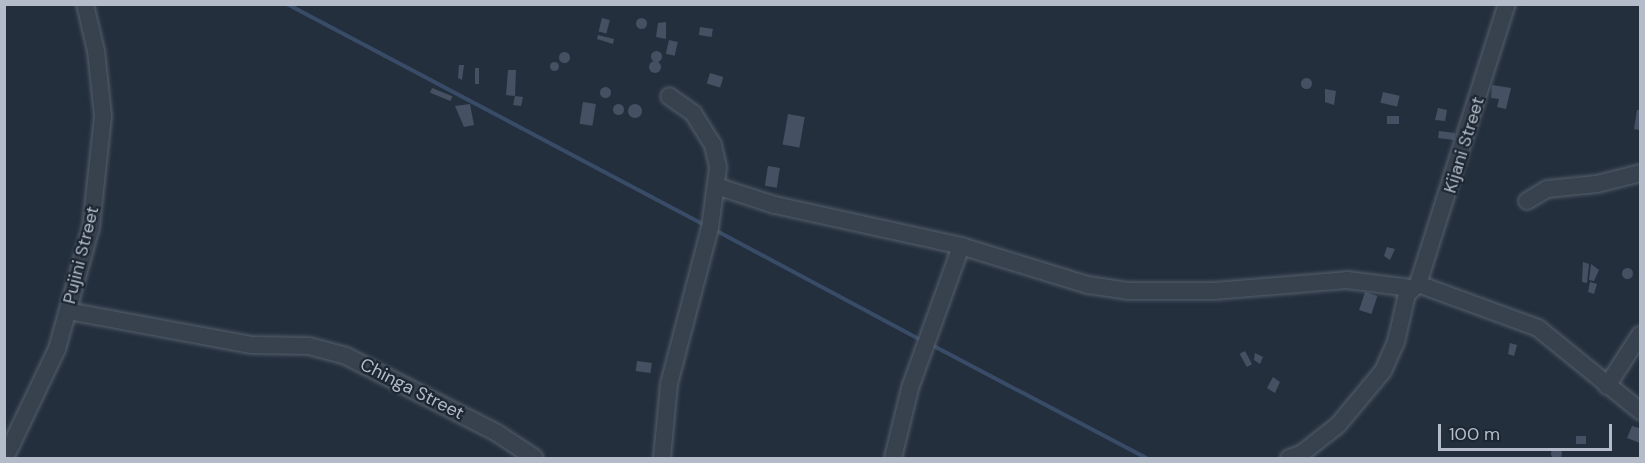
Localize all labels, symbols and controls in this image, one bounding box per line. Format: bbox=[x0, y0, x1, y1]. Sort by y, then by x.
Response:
street label: Kijani Street bbox=[1439, 94, 1489, 196]
street label: Pujini Street bbox=[58, 204, 104, 306]
street label: Chinga Street bbox=[357, 354, 467, 424]
scale bar bbox=[1441, 412, 1615, 450]
text: 100 m bbox=[1449, 422, 1500, 446]

